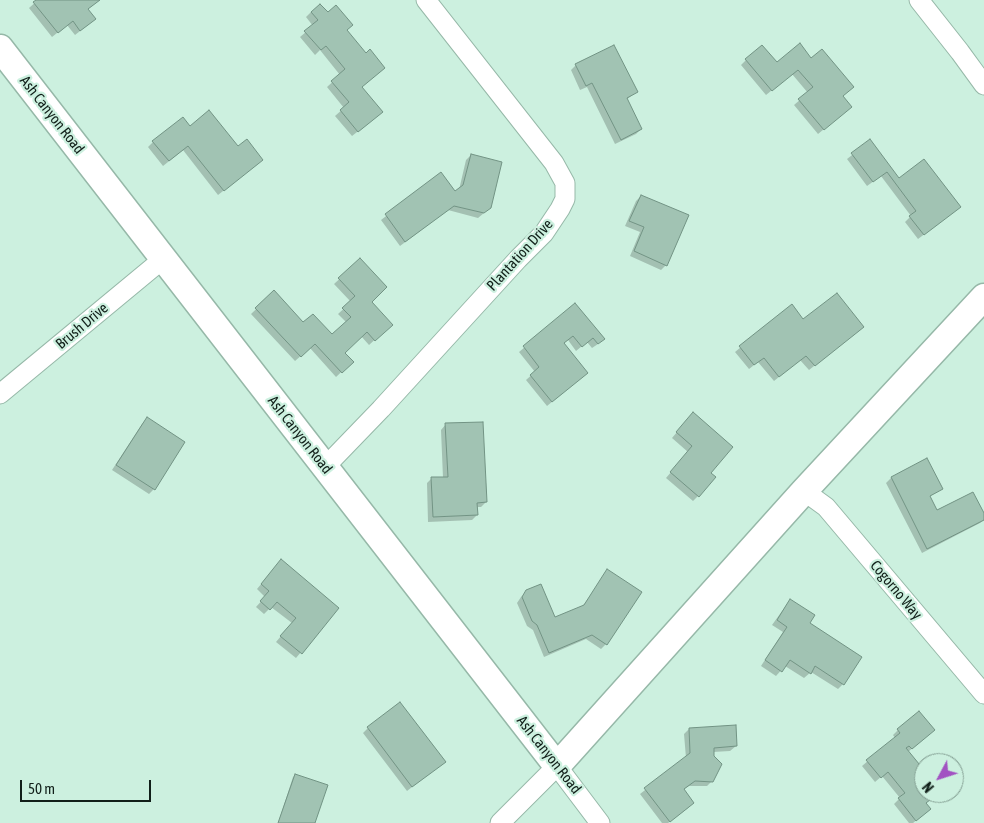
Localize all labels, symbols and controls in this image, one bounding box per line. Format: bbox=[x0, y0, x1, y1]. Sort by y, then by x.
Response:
street label: Ash Canyon Road bbox=[16, 72, 88, 158]
street label: Plantation Drive bbox=[483, 215, 557, 295]
street label: Brush Drive bbox=[52, 299, 112, 353]
street label: Ash Canyon Road bbox=[264, 392, 336, 478]
street label: Cogorno Way bbox=[866, 557, 926, 623]
street label: Ash Canyon Road bbox=[513, 712, 585, 798]
north arrow bbox=[914, 753, 964, 803]
scale bar bbox=[22, 770, 154, 802]
text: N bbox=[919, 779, 937, 795]
text: 50 m bbox=[28, 780, 55, 797]

